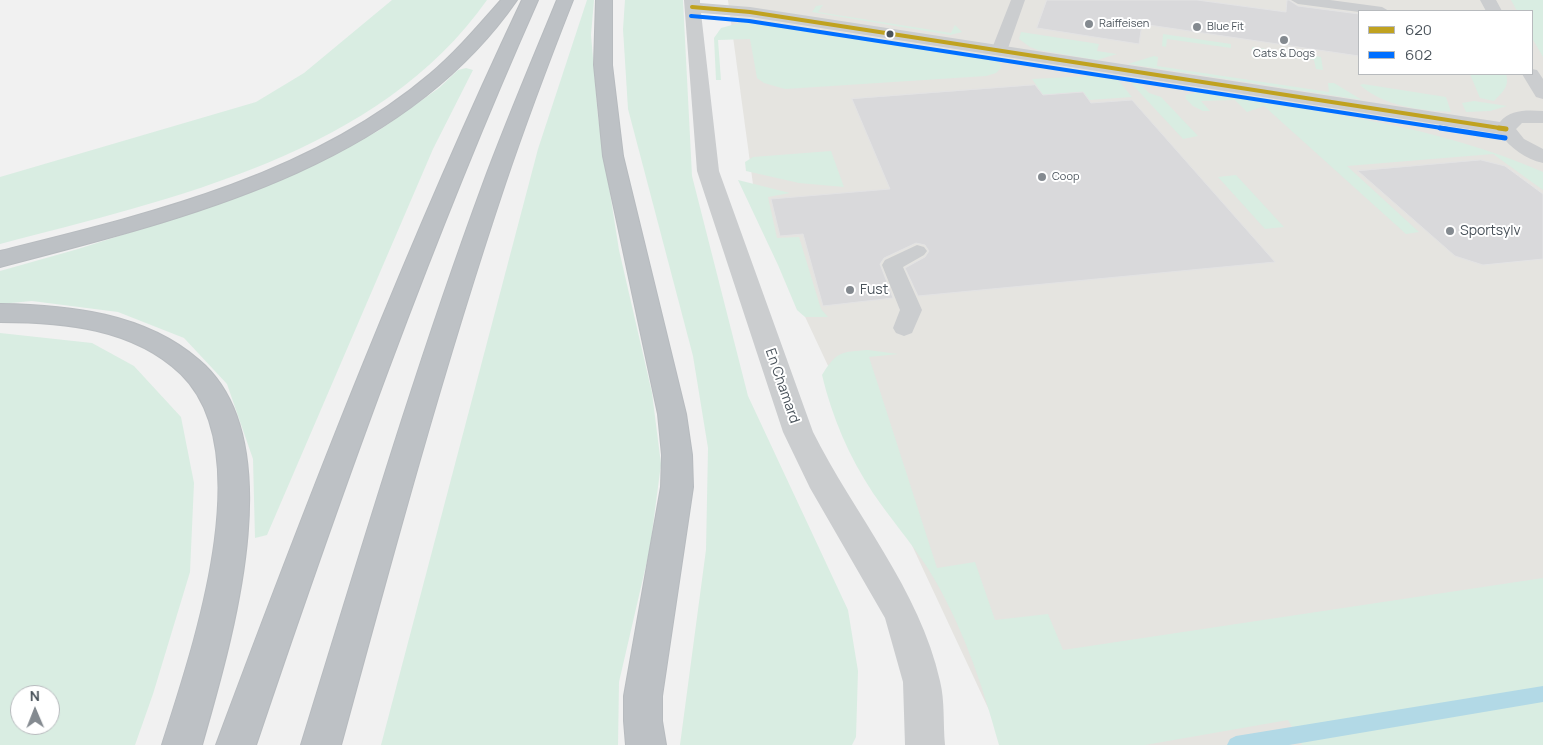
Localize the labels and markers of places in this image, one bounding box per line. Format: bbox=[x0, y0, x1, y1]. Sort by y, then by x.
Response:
place label: Raiffeisen bbox=[1099, 17, 1149, 31]
marker: Raiffeisen bbox=[1083, 18, 1095, 30]
place label: Blue Fit bbox=[1207, 20, 1244, 34]
marker: Blue Fit bbox=[1191, 21, 1203, 33]
unlabelled marker bbox=[885, 29, 895, 39]
marker: Cats & Dogs bbox=[1278, 34, 1290, 46]
place label: Cats & Dogs bbox=[1253, 47, 1315, 61]
place label: Coop bbox=[1052, 170, 1079, 184]
marker: Coop bbox=[1036, 171, 1048, 183]
place label: Sportsylv bbox=[1460, 223, 1521, 239]
marker: Sportsylv bbox=[1444, 225, 1456, 237]
place label: Fust bbox=[860, 282, 888, 298]
marker: Fust bbox=[844, 284, 856, 296]

